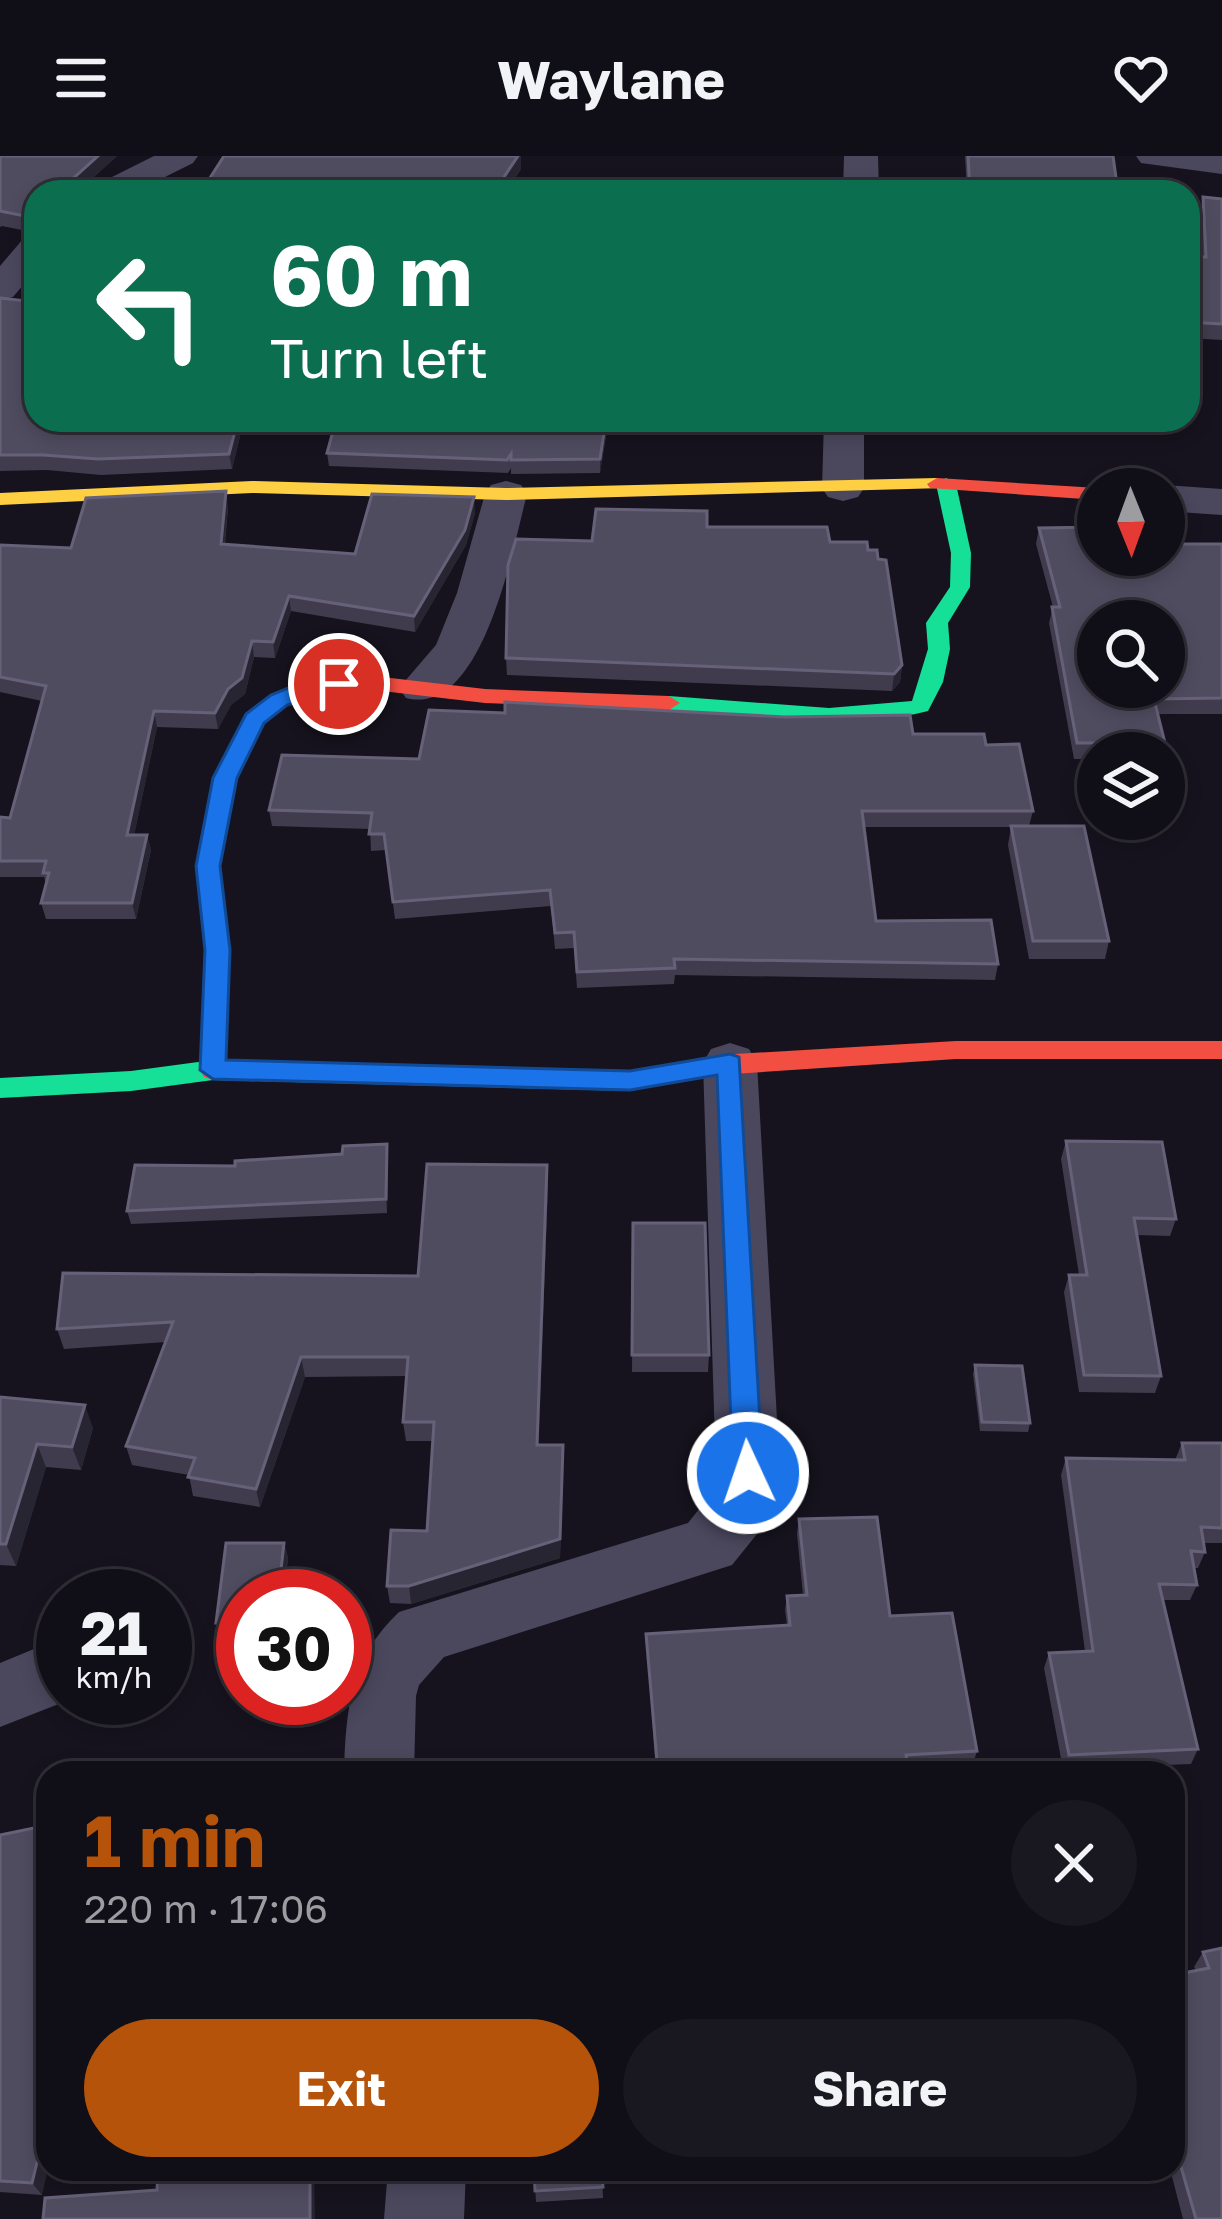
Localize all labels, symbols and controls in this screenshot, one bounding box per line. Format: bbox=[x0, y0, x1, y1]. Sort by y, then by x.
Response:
icon: menu bbox=[48, 45, 114, 111]
icon: heart bbox=[1108, 45, 1174, 111]
text: Waylane bbox=[497, 46, 725, 111]
text: 60 m bbox=[270, 224, 472, 324]
icon: left bbox=[72, 228, 228, 384]
text: Turn left bbox=[270, 325, 488, 390]
north arrow bbox=[1077, 468, 1185, 576]
map controls bbox=[1077, 468, 1185, 840]
button: search bbox=[1077, 600, 1185, 708]
pin bbox=[288, 633, 390, 735]
icon: arrive bbox=[306, 651, 372, 717]
button: layers bbox=[1077, 732, 1185, 840]
position arrow bbox=[685, 1410, 811, 1536]
speed limit sign: 30 bbox=[216, 1569, 372, 1725]
text: 21 bbox=[80, 1596, 148, 1668]
text: km/h bbox=[76, 1659, 152, 1695]
text: 1 min bbox=[84, 1796, 265, 1883]
button: close bbox=[1011, 1800, 1137, 1926]
text: 220 m · 17:06 bbox=[84, 1885, 328, 1932]
button: Exit bbox=[84, 2019, 599, 2157]
button: Share bbox=[623, 2019, 1137, 2157]

